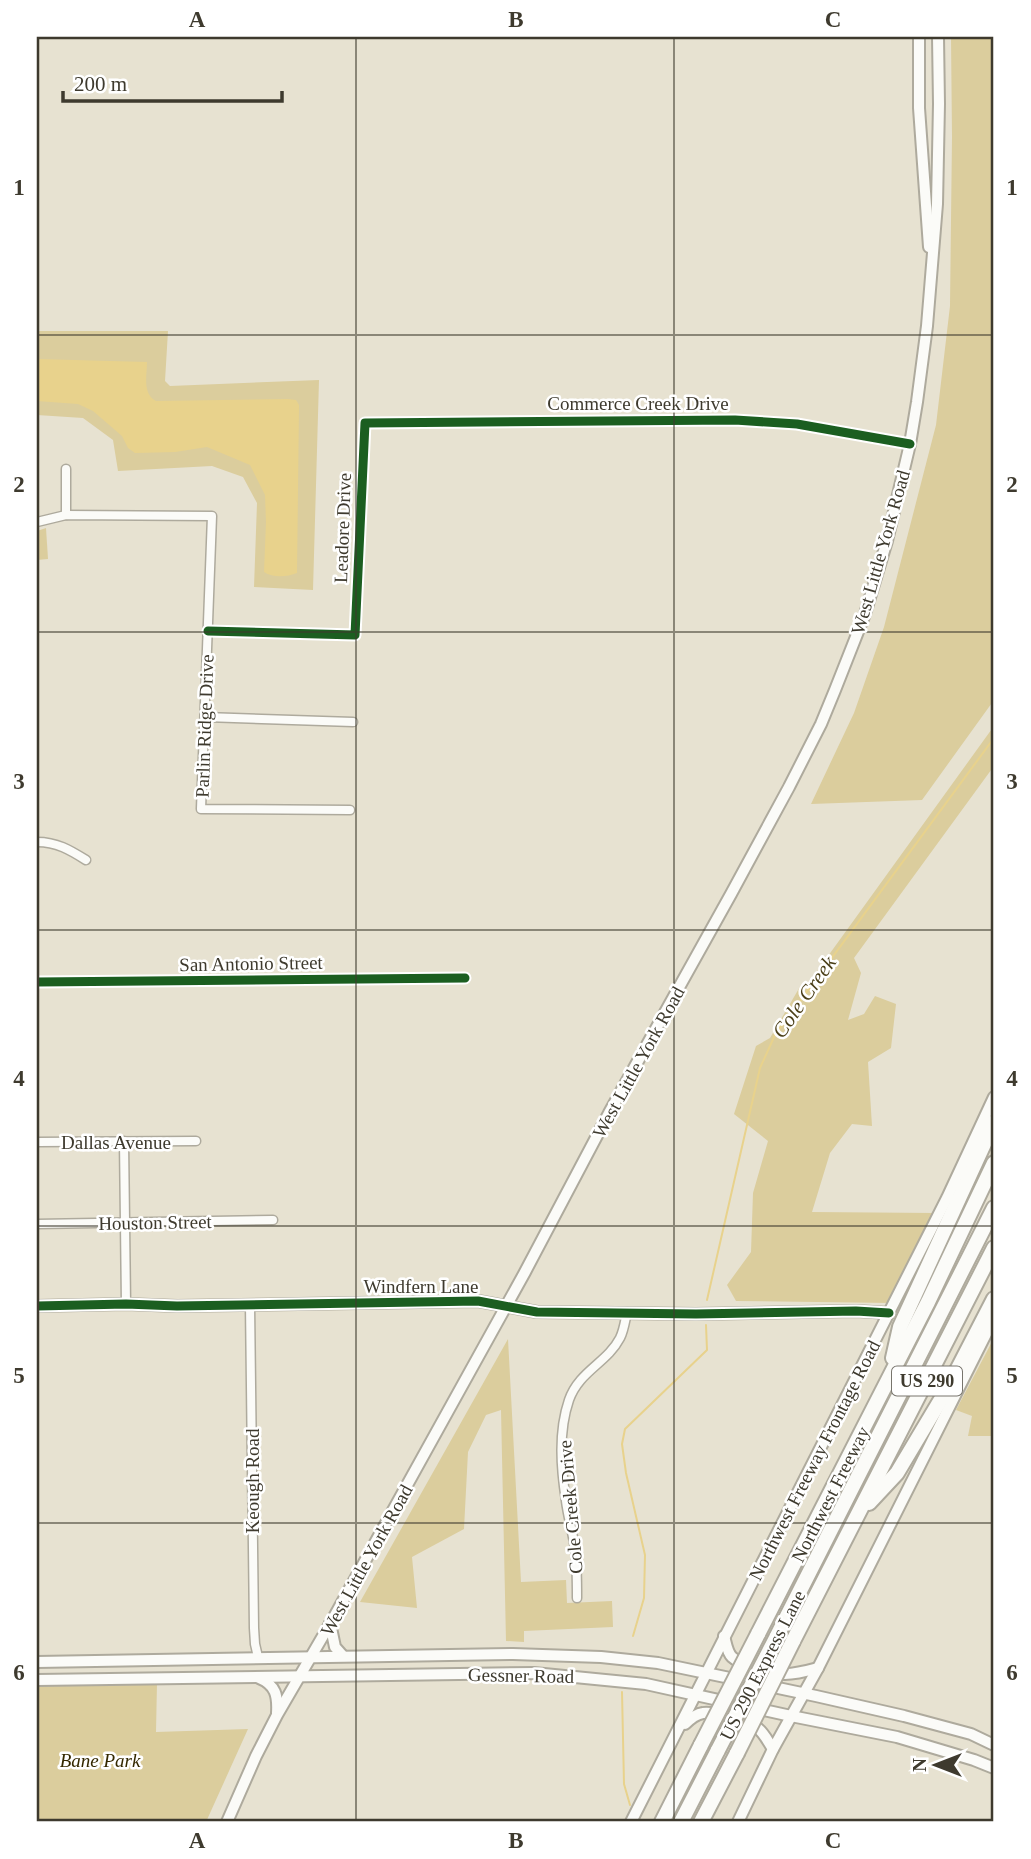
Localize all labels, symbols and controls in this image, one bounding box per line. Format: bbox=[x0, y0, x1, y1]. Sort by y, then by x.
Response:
text: A bbox=[189, 7, 206, 32]
text: B bbox=[508, 7, 524, 32]
text: C bbox=[825, 7, 841, 32]
scale bar bbox=[63, 60, 282, 104]
text: 200 m bbox=[74, 72, 127, 96]
text: 1 bbox=[13, 175, 25, 200]
text: 1 bbox=[1006, 175, 1018, 200]
street label: Commerce Creek Drive bbox=[547, 393, 729, 414]
street label: West Little York Road bbox=[847, 467, 914, 636]
text: 2 bbox=[13, 472, 25, 497]
text: 2 bbox=[1006, 472, 1018, 497]
street label: Leadore Drive bbox=[330, 473, 355, 583]
street label: Parlin Ridge Drive bbox=[192, 654, 217, 798]
text: 3 bbox=[13, 769, 25, 794]
text: 3 bbox=[1006, 769, 1018, 794]
water label: Cole Creek bbox=[767, 951, 841, 1042]
street label: San Antonio Street bbox=[179, 952, 324, 975]
street label: West Little York Road bbox=[588, 983, 689, 1141]
text: 4 bbox=[13, 1066, 25, 1091]
text: 4 bbox=[1006, 1066, 1018, 1091]
street label: Dallas Avenue bbox=[61, 1132, 171, 1153]
street label: Houston Street bbox=[98, 1211, 213, 1234]
street label: Windfern Lane bbox=[364, 1276, 478, 1297]
street label: Northwest Freeway Frontage Road bbox=[743, 1336, 885, 1584]
text: 5 bbox=[13, 1363, 25, 1388]
text: 5 bbox=[1006, 1363, 1018, 1388]
road number: US 290 bbox=[892, 1366, 962, 1396]
street label: Northwest Freeway bbox=[786, 1422, 874, 1566]
street label: Keough Road bbox=[242, 1428, 263, 1534]
street label: Cole Creek Drive bbox=[554, 1439, 587, 1575]
street label: West Little York Road bbox=[316, 1481, 417, 1639]
street label: US 290 Express Lane bbox=[716, 1587, 809, 1744]
text: 6 bbox=[13, 1660, 25, 1685]
text: 6 bbox=[1006, 1660, 1018, 1685]
street label: Gessner Road bbox=[468, 1664, 575, 1687]
north arrow bbox=[902, 1730, 972, 1800]
park label: Bane Park bbox=[60, 1750, 141, 1771]
text: N bbox=[909, 1758, 930, 1772]
text: A bbox=[189, 1828, 206, 1853]
text: B bbox=[508, 1828, 524, 1853]
text: C bbox=[825, 1828, 841, 1853]

